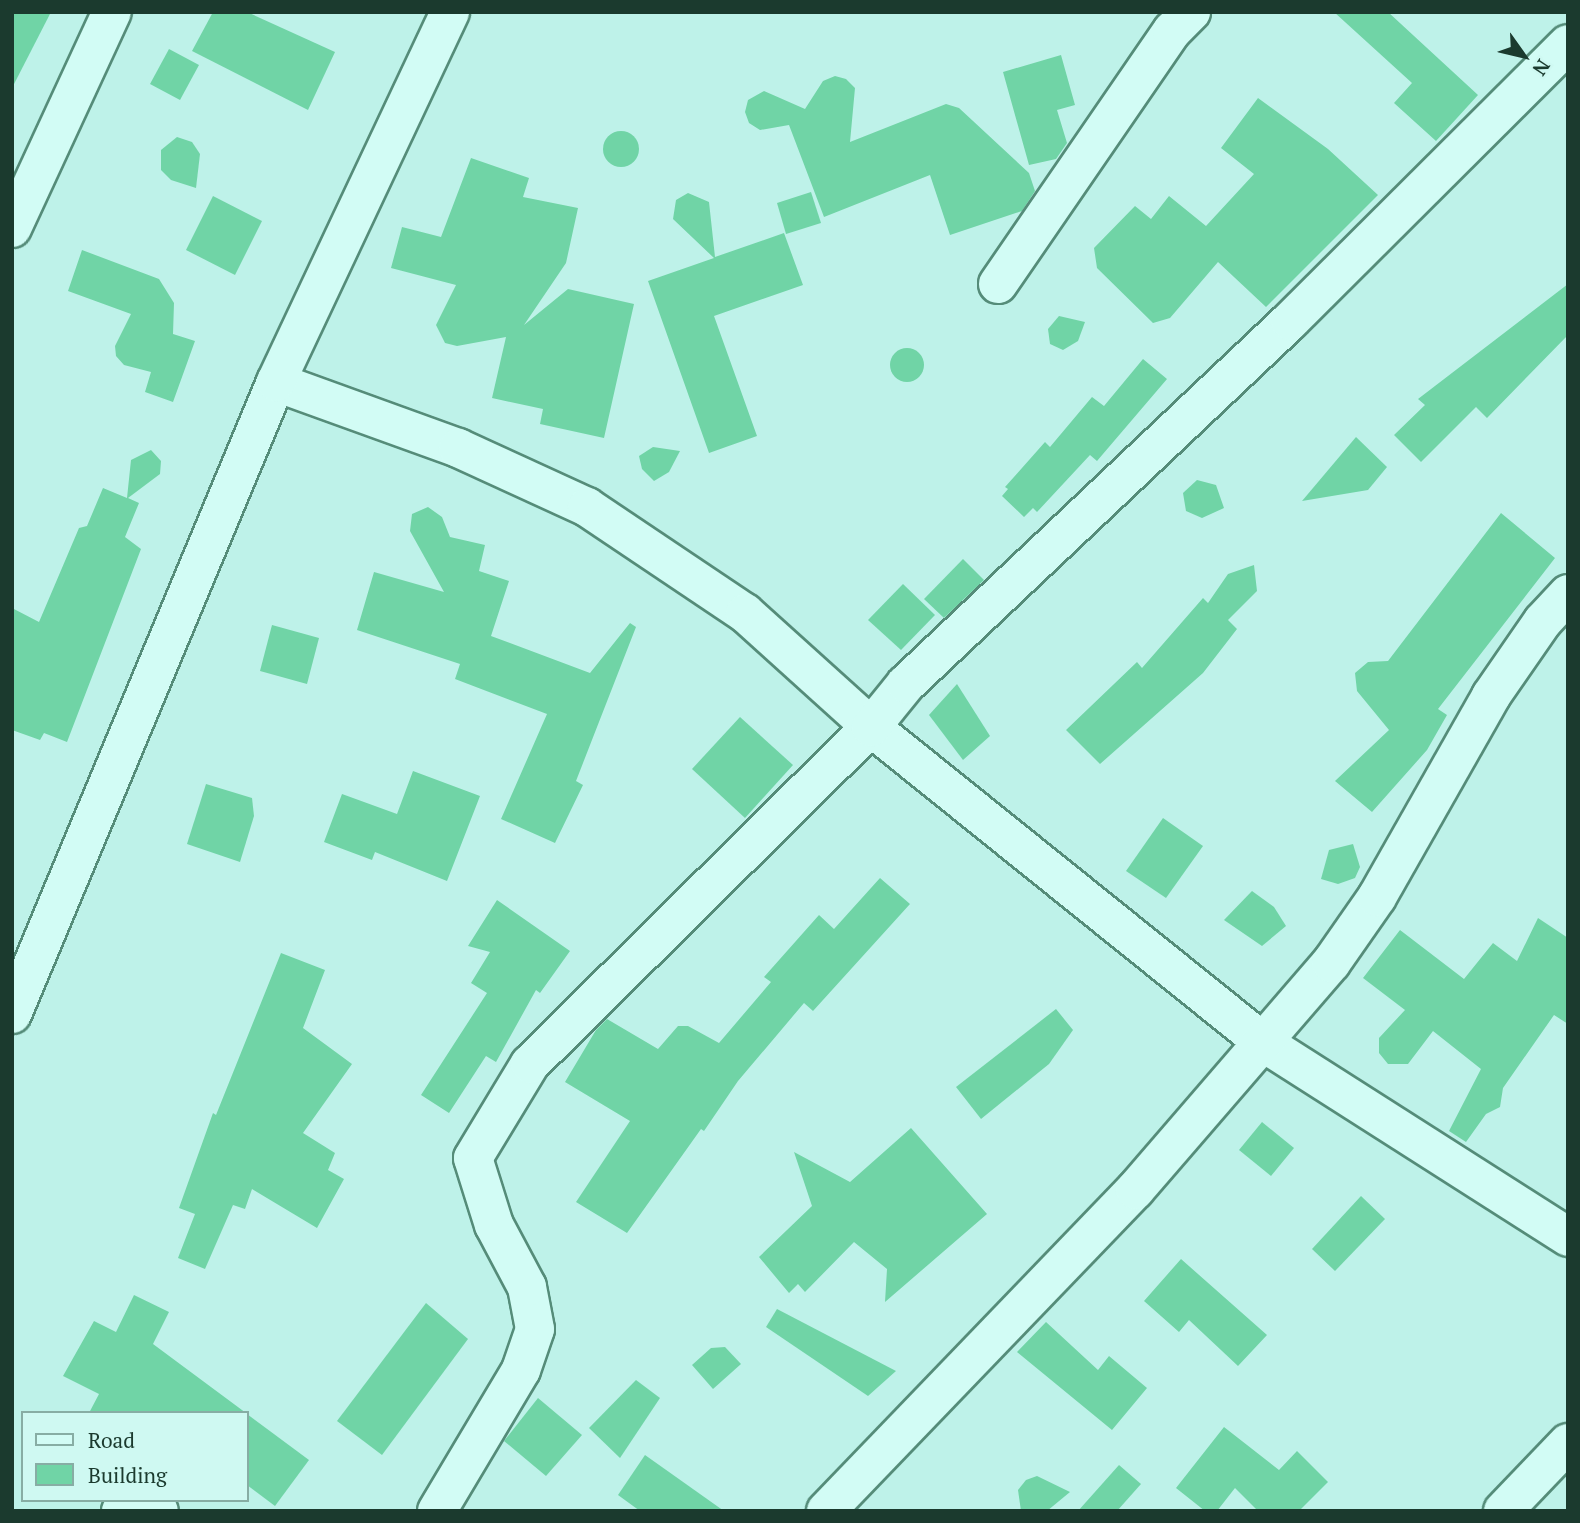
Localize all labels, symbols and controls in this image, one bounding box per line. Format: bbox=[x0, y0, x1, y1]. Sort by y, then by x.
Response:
north arrow bbox=[1489, 21, 1559, 91]
text: N bbox=[1527, 55, 1556, 81]
legend bbox=[21, 1411, 248, 1502]
text: Road bbox=[88, 1426, 135, 1454]
text: Building bbox=[88, 1461, 167, 1489]

